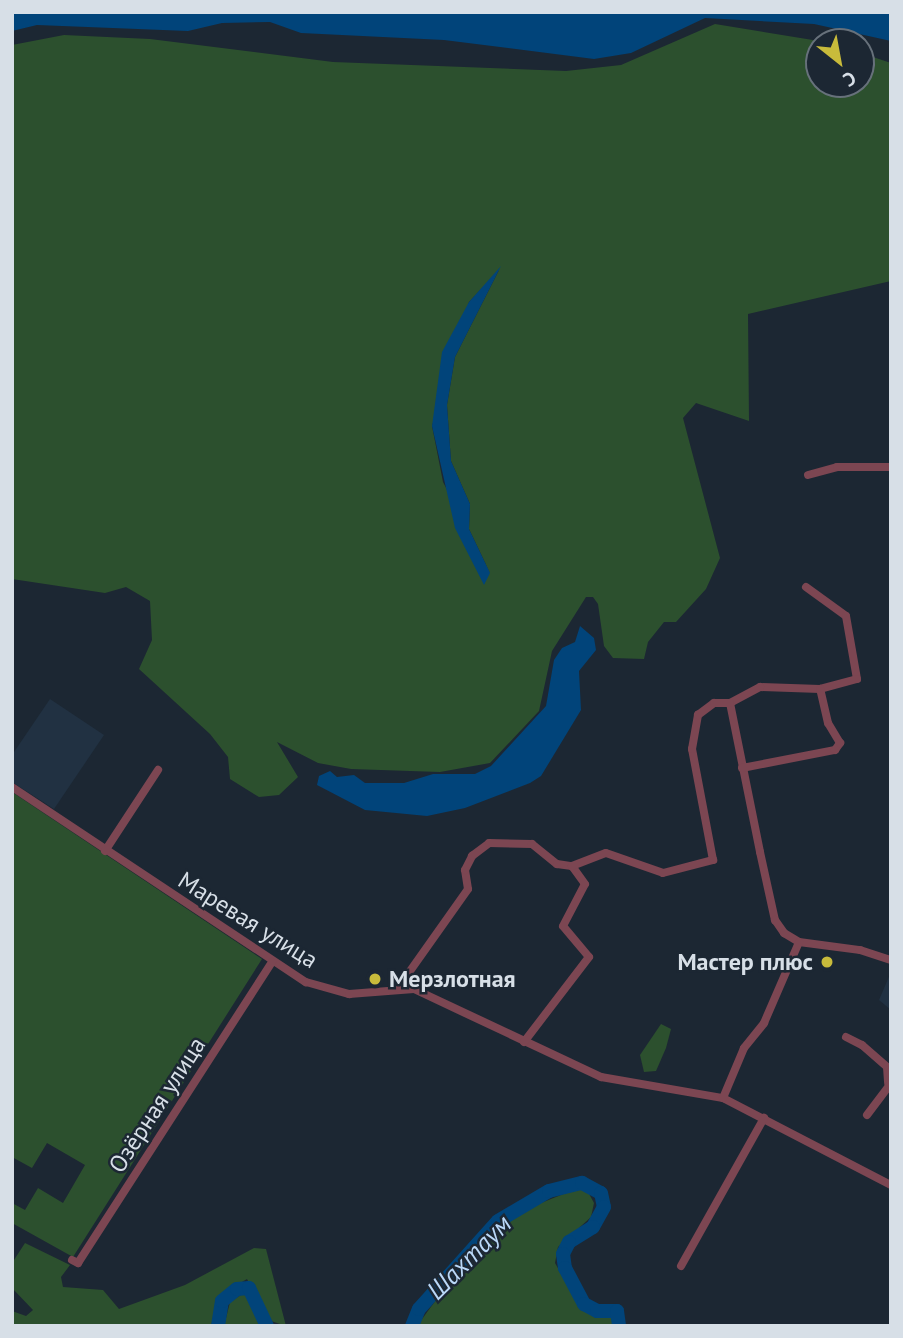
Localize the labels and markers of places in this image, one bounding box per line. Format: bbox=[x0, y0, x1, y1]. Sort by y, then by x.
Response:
place label: Мастер плюс bbox=[677, 948, 813, 976]
marker: Мастер плюс bbox=[819, 954, 835, 970]
place label: Мерзлотная bbox=[389, 965, 516, 993]
marker: Мерзлотная bbox=[367, 971, 383, 987]

